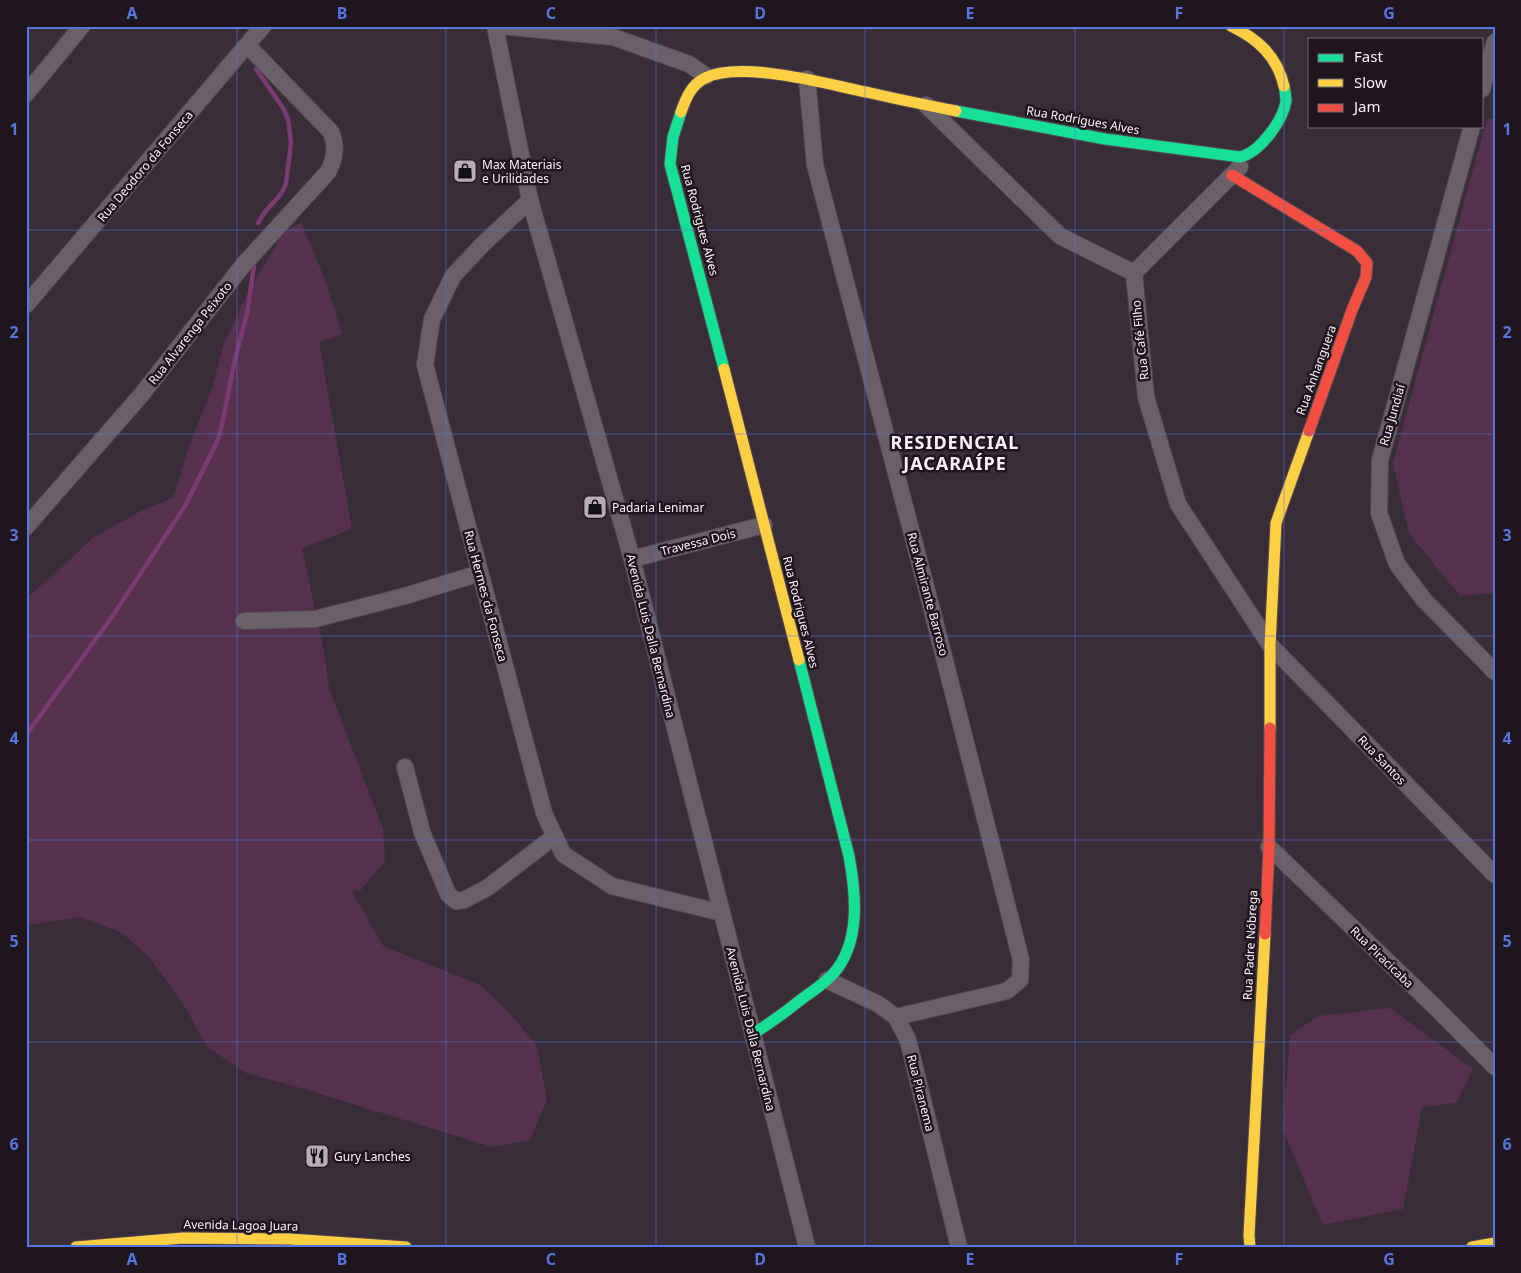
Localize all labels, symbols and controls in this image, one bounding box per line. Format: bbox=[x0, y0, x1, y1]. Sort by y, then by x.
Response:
text: A bbox=[126, 2, 138, 24]
text: B bbox=[337, 2, 347, 24]
text: C bbox=[546, 2, 556, 24]
text: D bbox=[754, 2, 766, 24]
text: E bbox=[966, 2, 975, 24]
text: F bbox=[1175, 2, 1183, 24]
text: G bbox=[1383, 2, 1395, 24]
legend bbox=[1308, 38, 1484, 128]
text: Fast bbox=[1354, 46, 1383, 66]
text: Slow bbox=[1354, 72, 1387, 92]
text: Jam bbox=[1352, 96, 1381, 116]
street label: Rua Rodrigues Alves bbox=[1025, 102, 1141, 138]
street label: Rua Deodoro da Fonseca bbox=[93, 107, 197, 225]
text: 1 bbox=[9, 118, 19, 140]
text: 1 bbox=[1502, 118, 1512, 140]
place label: Max Materiais e Urilidades bbox=[482, 156, 562, 187]
shop icon: Max Materiais e Urilidades bbox=[452, 158, 478, 184]
street label: Rua Rodrigues Alves bbox=[677, 162, 723, 278]
street label: Rua Alvarenga Peixoto bbox=[144, 278, 236, 388]
street label: Rua Café Filho bbox=[1127, 299, 1153, 381]
text: 2 bbox=[9, 321, 19, 343]
text: 2 bbox=[1502, 321, 1512, 343]
street label: Rua Anhanguera bbox=[1292, 323, 1340, 417]
street label: Rua Jundiaí bbox=[1375, 381, 1409, 448]
district label: RESIDENCIAL JACARAÍPE bbox=[891, 430, 1019, 475]
shop icon: Padaria Lenimar bbox=[582, 494, 608, 520]
place label: Padaria Lenimar bbox=[612, 499, 705, 516]
text: 3 bbox=[9, 524, 19, 546]
street label: Travessa Dois bbox=[659, 524, 737, 560]
text: 3 bbox=[1502, 524, 1512, 546]
street label: Rua Hermes da Fonseca bbox=[460, 528, 512, 664]
street label: Rua Almirante Barroso bbox=[903, 530, 953, 658]
street label: Avenida Luis Dalla Bernardina bbox=[622, 552, 680, 720]
street label: Rua Rodrigues Alves bbox=[779, 554, 823, 670]
text: 4 bbox=[9, 727, 19, 749]
text: 4 bbox=[1502, 727, 1512, 749]
street label: Rua Santos bbox=[1354, 732, 1410, 789]
street label: Rua Padre Nóbrega bbox=[1239, 890, 1261, 1000]
street label: Rua Piracicaba bbox=[1347, 922, 1417, 992]
text: 5 bbox=[9, 930, 19, 952]
text: 5 bbox=[1502, 930, 1512, 952]
street label: Avenida Luis Dalla Bernardina bbox=[722, 945, 780, 1113]
street label: Rua Piranema bbox=[903, 1053, 939, 1133]
text: 6 bbox=[9, 1133, 19, 1155]
text: 6 bbox=[1502, 1133, 1512, 1155]
restaurant icon: Gury Lanches bbox=[304, 1143, 330, 1169]
place label: Gury Lanches bbox=[334, 1148, 411, 1165]
street label: Avenida Lagoa Juara bbox=[184, 1216, 298, 1234]
text: A bbox=[126, 1248, 138, 1270]
text: B bbox=[337, 1248, 347, 1270]
text: C bbox=[546, 1248, 556, 1270]
text: D bbox=[754, 1248, 766, 1270]
text: E bbox=[966, 1248, 975, 1270]
text: F bbox=[1175, 1248, 1183, 1270]
text: G bbox=[1383, 1248, 1395, 1270]

